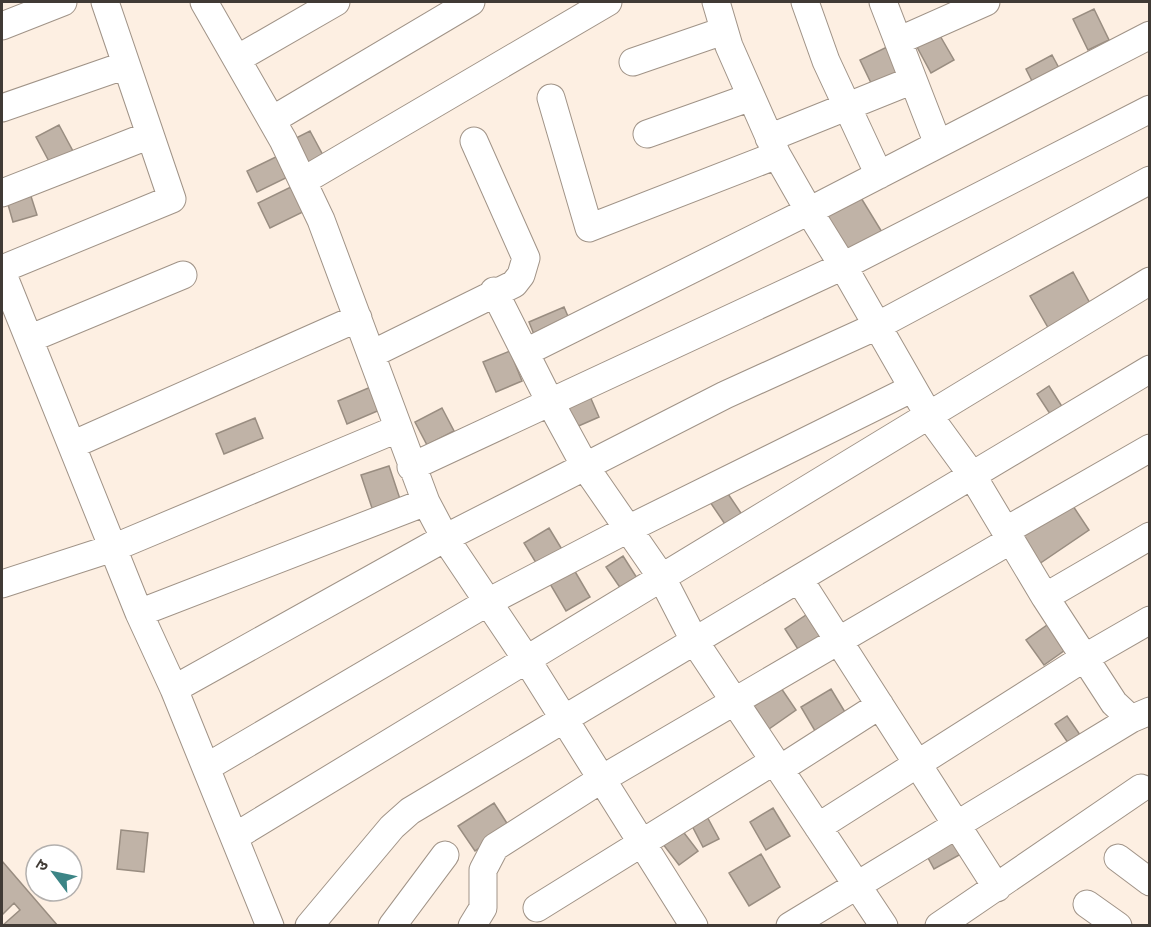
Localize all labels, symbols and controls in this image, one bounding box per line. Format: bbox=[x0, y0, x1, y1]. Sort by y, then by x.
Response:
north arrow bbox=[24, 843, 84, 903]
text: उ bbox=[29, 855, 53, 875]

